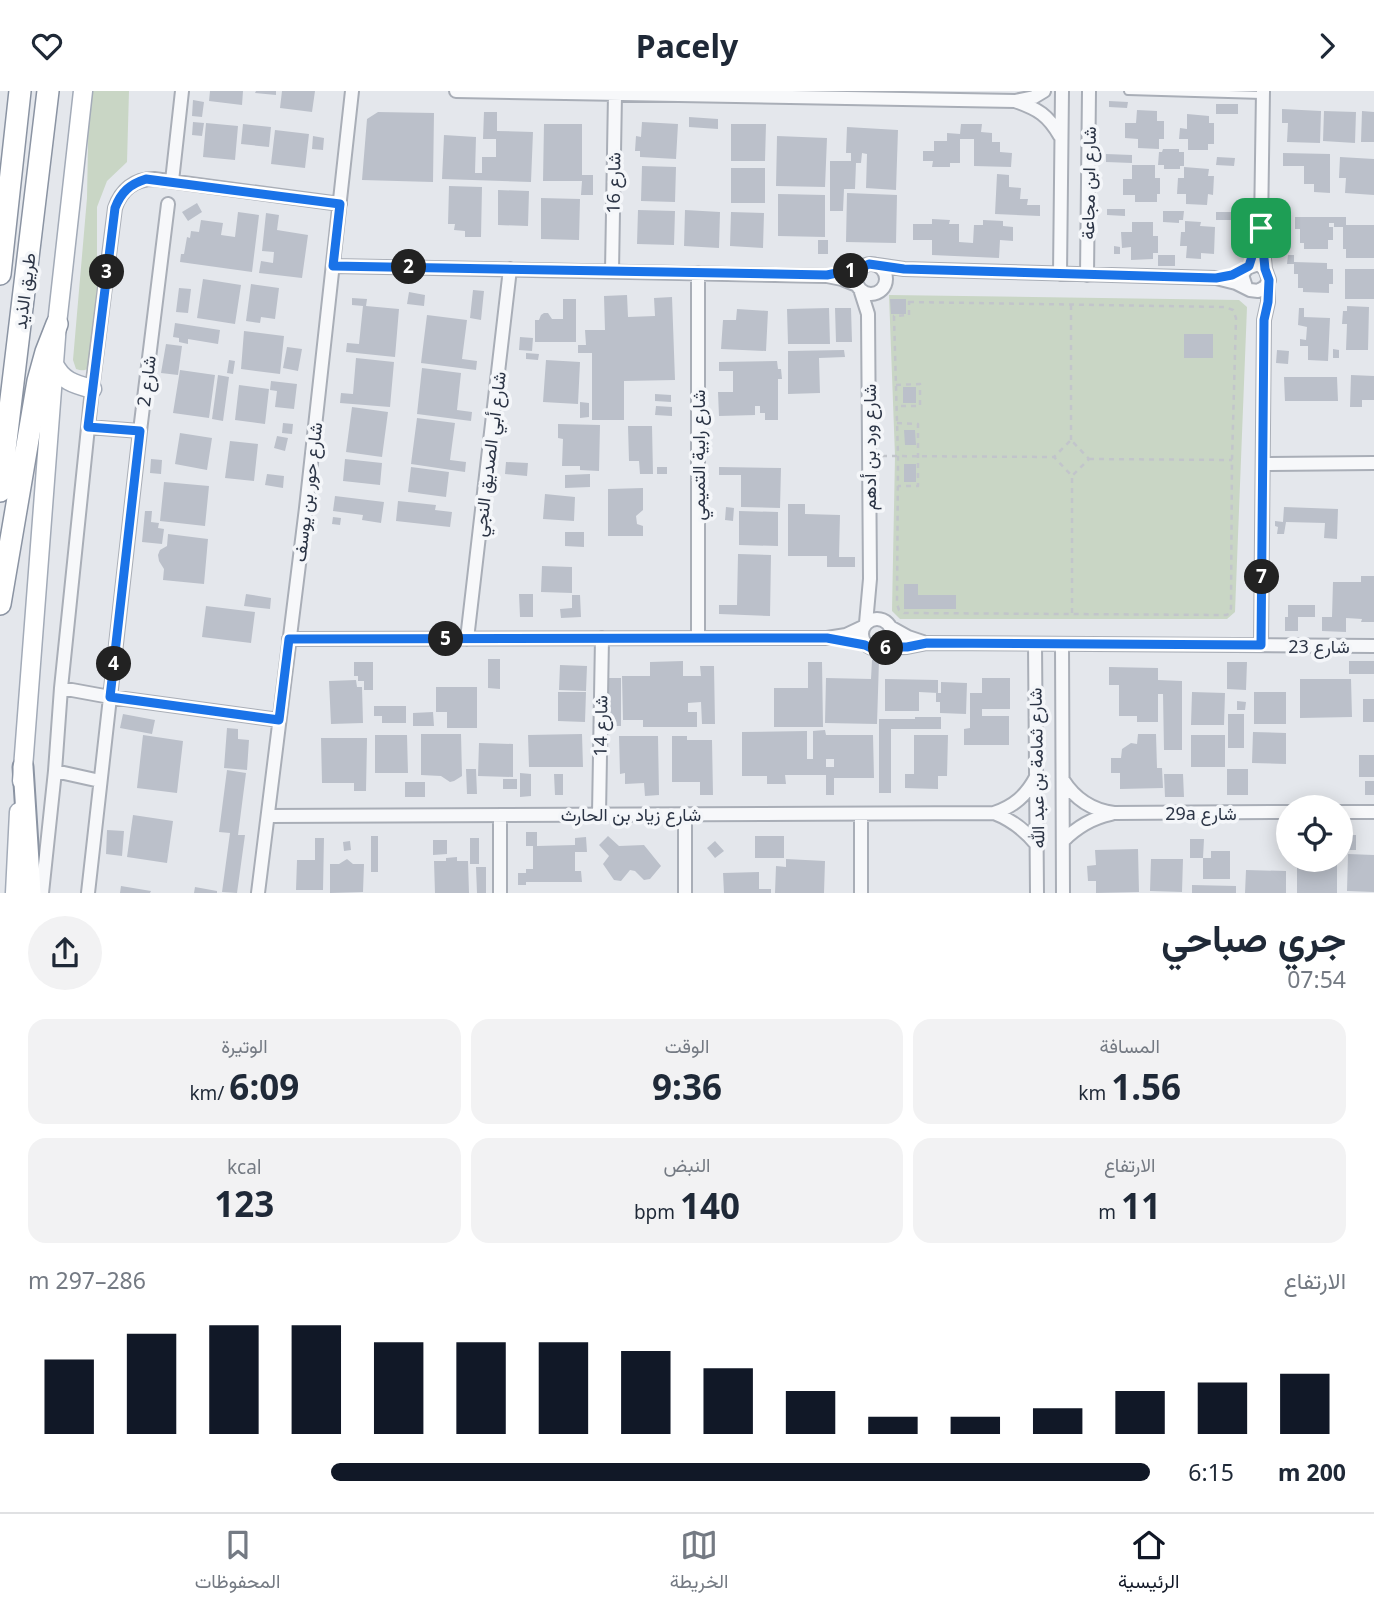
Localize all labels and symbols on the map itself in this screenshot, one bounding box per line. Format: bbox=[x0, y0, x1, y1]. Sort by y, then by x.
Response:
street label: شارع ابن مجاعة bbox=[1075, 126, 1102, 240]
street label: شارع 16 bbox=[600, 152, 627, 214]
pin bbox=[1231, 198, 1291, 258]
pin: 2 bbox=[392, 249, 426, 285]
street label: طريق الذيد bbox=[7, 251, 41, 331]
pin: 1 bbox=[834, 253, 868, 289]
pin: 3 bbox=[90, 255, 124, 289]
street label: شارع 2 bbox=[131, 354, 162, 408]
street label: شارع أبي الصديق النجي bbox=[467, 370, 515, 539]
street label: شارع ورد بن أدهم bbox=[857, 384, 882, 510]
street label: شارع رابية التميمي bbox=[686, 390, 714, 520]
street label: شارع حور بن يوسف bbox=[287, 421, 328, 563]
pin: 7 bbox=[1244, 559, 1280, 595]
pin: 5 bbox=[428, 621, 464, 657]
pin: 6 bbox=[868, 631, 903, 665]
street label: شارع 23 bbox=[1288, 634, 1350, 659]
pin: 4 bbox=[96, 647, 132, 681]
street label: شارع ثمامة بن عبد الله bbox=[1023, 688, 1050, 848]
street label: شارع 14 bbox=[587, 695, 614, 757]
street label: 29a شارع bbox=[1165, 801, 1237, 826]
street label: شارع زياد بن الحارث bbox=[561, 802, 701, 827]

